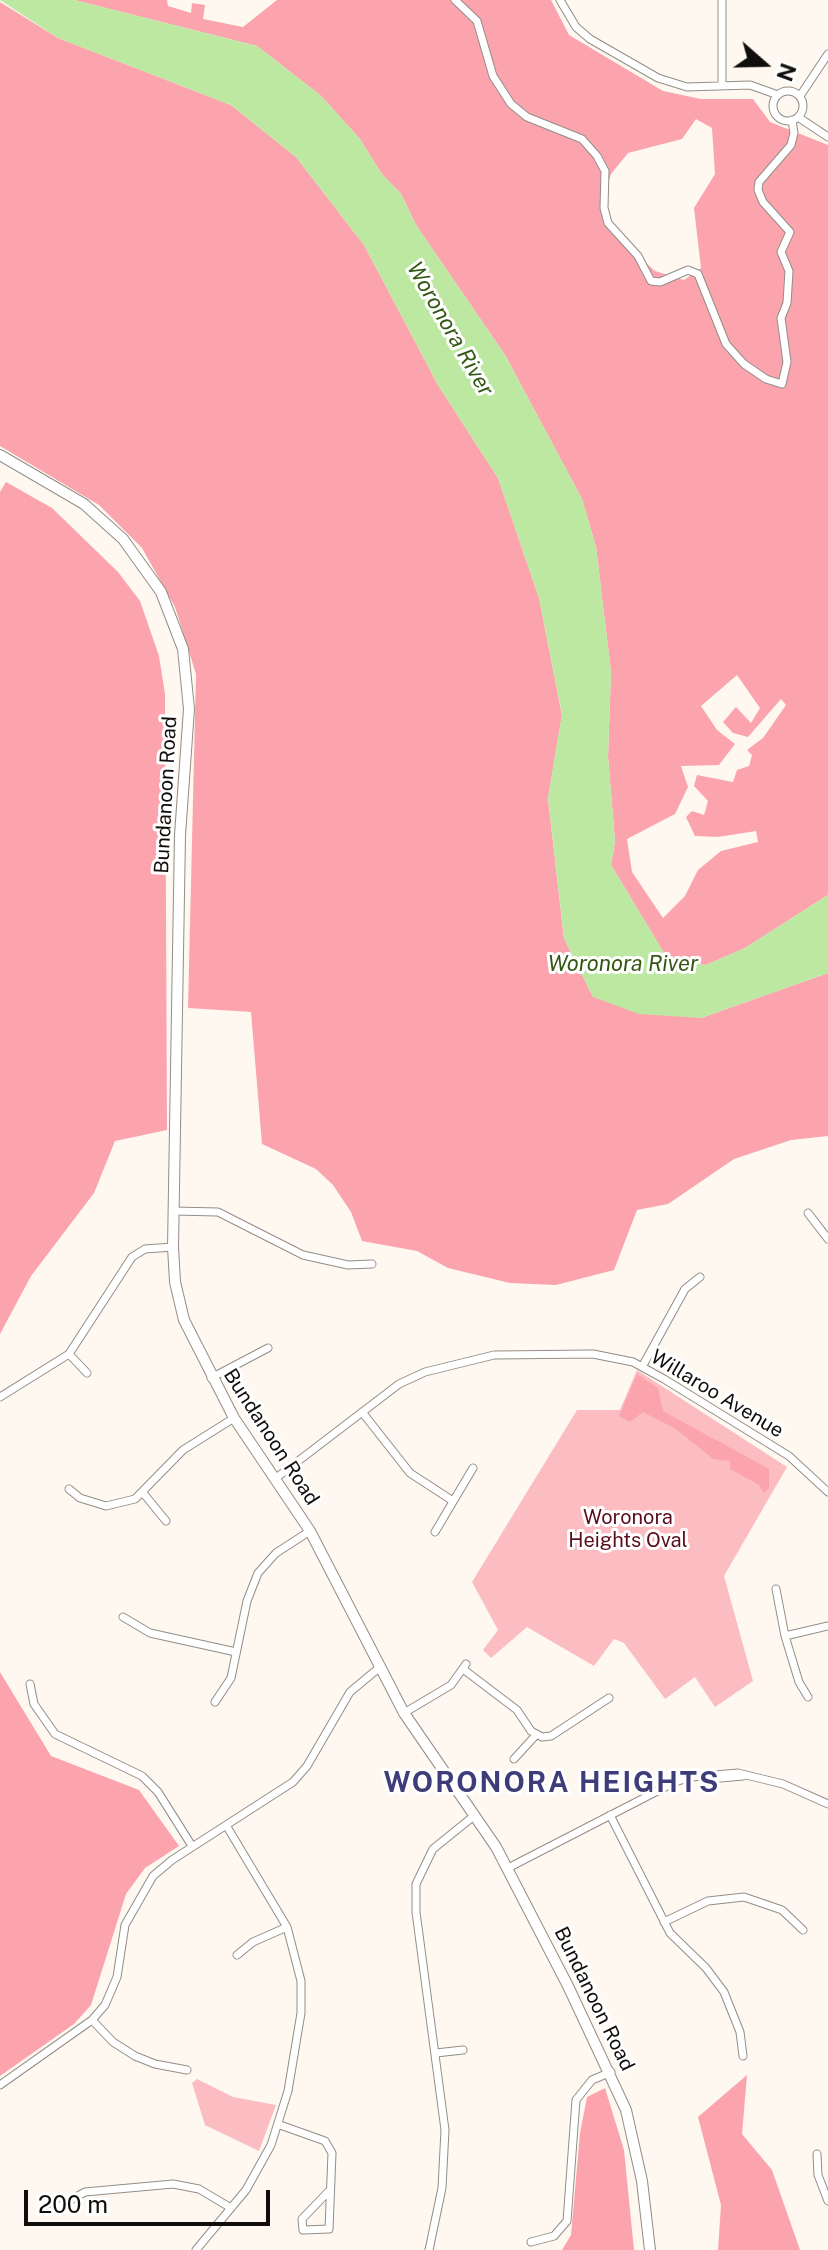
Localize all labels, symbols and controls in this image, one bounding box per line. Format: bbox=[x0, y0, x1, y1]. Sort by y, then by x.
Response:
north arrow bbox=[724, 24, 804, 104]
text: N bbox=[771, 60, 802, 85]
water label: Woronora River bbox=[401, 257, 499, 401]
street label: Bundanoon Road bbox=[150, 716, 182, 874]
water label: Woronora River bbox=[548, 951, 698, 977]
street label: Willaroo Avenue bbox=[646, 1345, 788, 1443]
street label: Bundanoon Road bbox=[218, 1364, 324, 1510]
park label: Woronora Heights Oval bbox=[568, 1506, 688, 1553]
district label: WORONORA HEIGHTS bbox=[384, 1766, 720, 1800]
street label: Bundanoon Road bbox=[549, 1923, 639, 2075]
scale bar bbox=[28, 2174, 274, 2224]
text: 200 m bbox=[38, 2190, 108, 2218]

